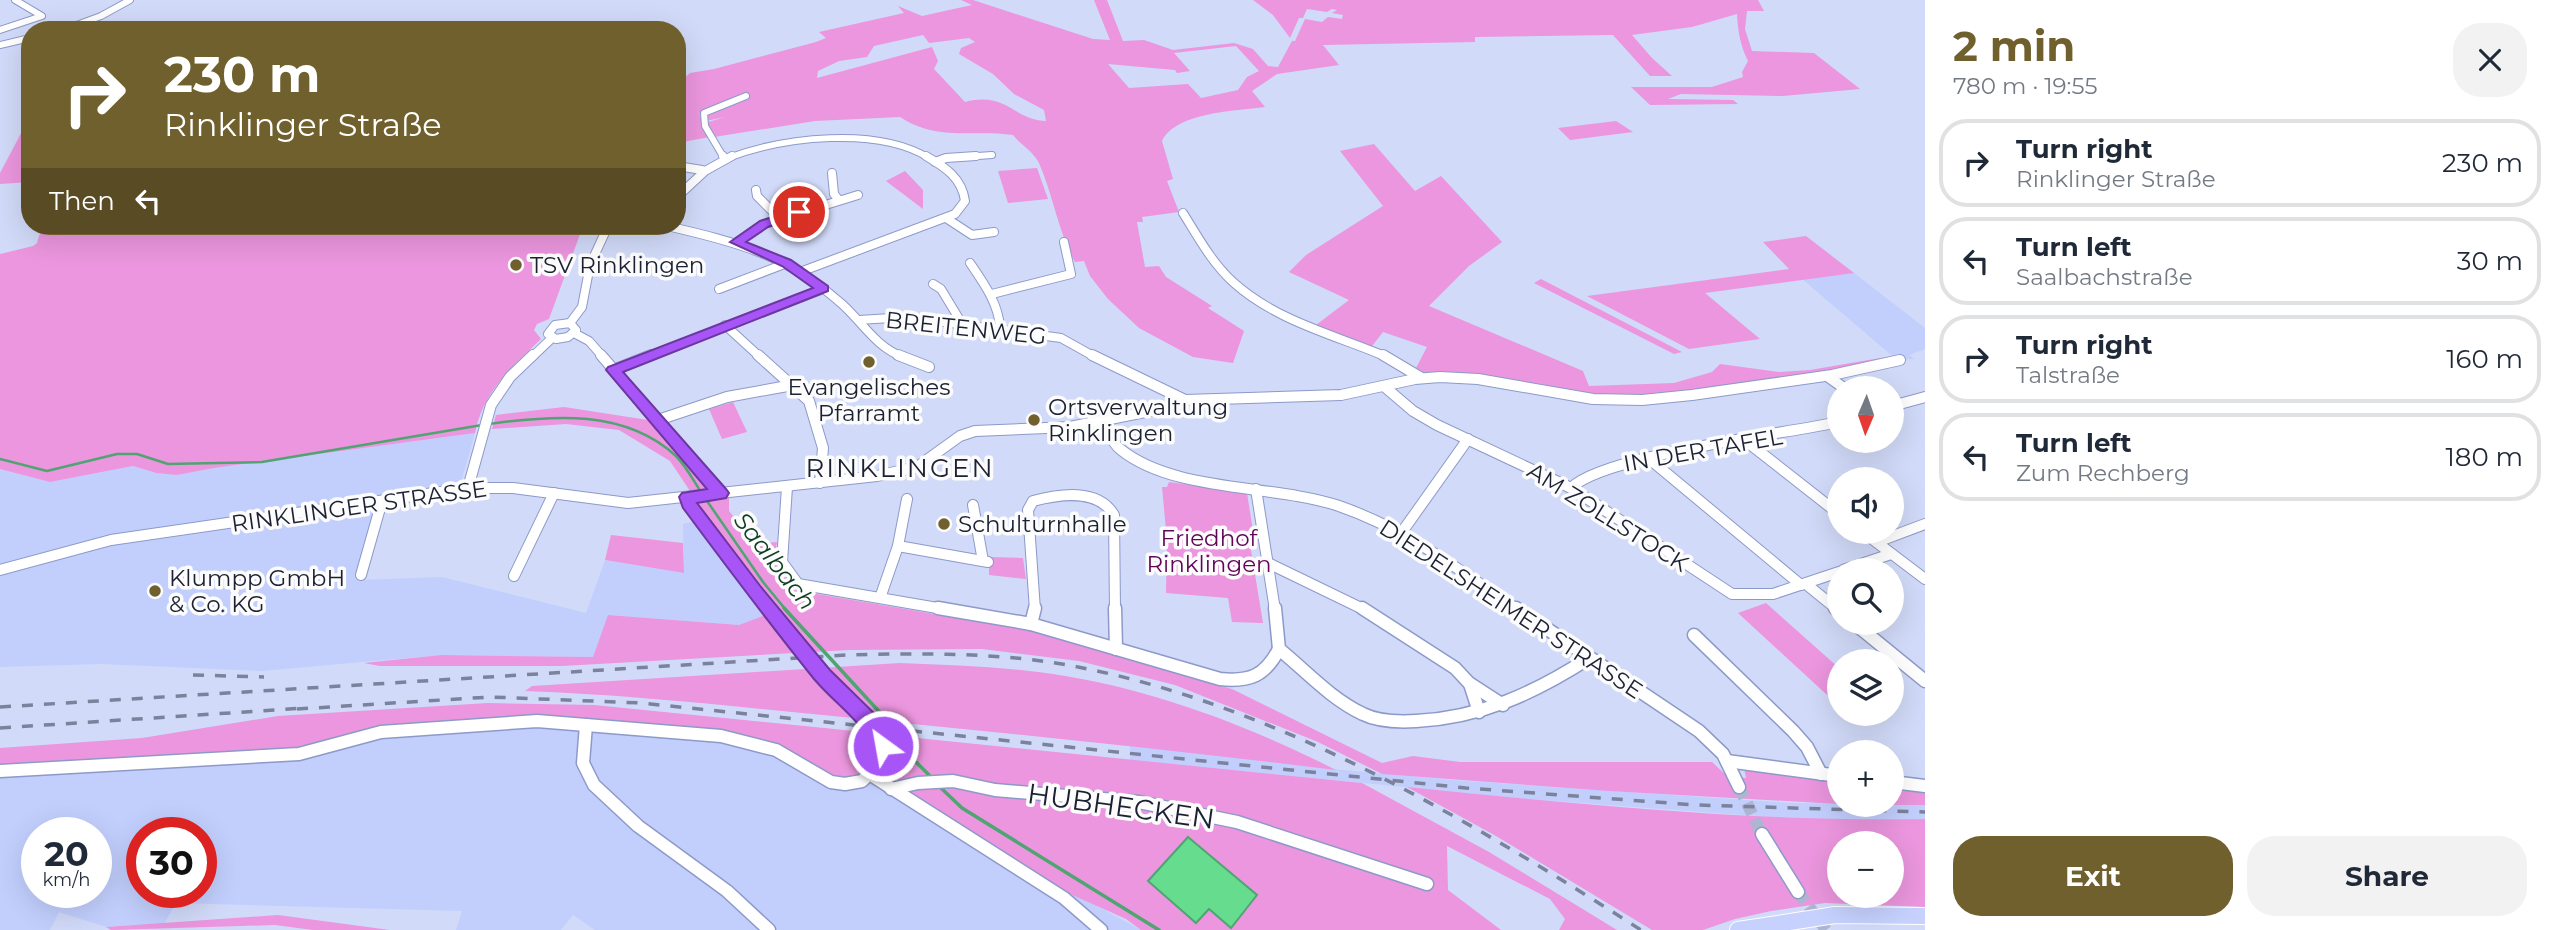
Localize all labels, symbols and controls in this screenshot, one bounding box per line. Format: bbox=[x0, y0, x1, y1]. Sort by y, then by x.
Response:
text: 2 min bbox=[1953, 20, 2075, 72]
button: close bbox=[2453, 23, 2527, 97]
text: 230 m bbox=[164, 45, 320, 104]
icon: right bbox=[49, 49, 140, 140]
text: 780 m · 19:55 bbox=[1953, 72, 2097, 100]
text: Rinklinger Straße bbox=[164, 105, 442, 144]
text: Turn right bbox=[2016, 133, 2152, 165]
icon: right bbox=[1957, 144, 1995, 182]
text: 230 m bbox=[2442, 147, 2523, 179]
text: Rinklinger Straße bbox=[2016, 165, 2216, 193]
icon: left bbox=[129, 182, 167, 220]
pin bbox=[769, 182, 829, 242]
text: Then bbox=[49, 185, 115, 217]
icon: arrive bbox=[780, 193, 818, 231]
text: Turn left bbox=[2016, 231, 2132, 263]
icon: left bbox=[1957, 242, 1995, 280]
text: 30 m bbox=[2457, 245, 2523, 277]
place label: TSV Rinklingen bbox=[530, 251, 704, 279]
marker: TSV Rinklingen bbox=[508, 257, 524, 273]
text: Saalbachstraße bbox=[2016, 263, 2193, 291]
street label: BREITENWEG bbox=[884, 306, 1048, 350]
text: Turn right bbox=[2016, 329, 2152, 361]
icon: right bbox=[1957, 340, 1995, 378]
text: 160 m bbox=[2446, 343, 2523, 375]
marker: Evangelisches Pfarramt bbox=[861, 354, 877, 370]
text: Talstraße bbox=[2016, 361, 2120, 389]
place label: Evangelisches Pfarramt bbox=[788, 373, 950, 427]
north arrow bbox=[1827, 376, 1904, 453]
map controls bbox=[1827, 376, 1904, 908]
place label: Ortsverwaltung Rinklingen bbox=[1048, 393, 1228, 447]
marker: Ortsverwaltung Rinklingen bbox=[1026, 412, 1042, 428]
street label: IN DER TAFEL bbox=[1621, 422, 1785, 478]
text: Turn left bbox=[2016, 427, 2132, 459]
icon: left bbox=[1957, 438, 1995, 476]
text: 180 m bbox=[2445, 441, 2523, 473]
district label: RINKLINGEN bbox=[805, 452, 995, 484]
street label: AM ZOLLSTOCK bbox=[1522, 456, 1694, 578]
text: Zum Rechberg bbox=[2016, 459, 2190, 487]
button: sound bbox=[1827, 467, 1904, 544]
street label: RINKLINGER STRASSE bbox=[230, 474, 488, 538]
water label: Saalbach bbox=[728, 506, 822, 616]
place label: Schulturnhalle bbox=[958, 510, 1127, 538]
street label: DIEDELSHEIMER STRASSE bbox=[1374, 513, 1648, 705]
marker: Schulturnhalle bbox=[936, 516, 952, 532]
park label: Friedhof Rinklingen bbox=[1146, 524, 1272, 578]
button: search bbox=[1827, 558, 1904, 635]
place label: Klumpp GmbH & Co. KG bbox=[169, 564, 345, 618]
marker: Klumpp GmbH & Co. KG bbox=[147, 583, 163, 599]
button: layers bbox=[1827, 649, 1904, 726]
position arrow bbox=[846, 709, 920, 783]
button: + bbox=[1827, 740, 1904, 817]
street label: HUBHECKEN bbox=[1025, 776, 1217, 836]
speed limit sign: 30 bbox=[126, 817, 217, 908]
button: − bbox=[1827, 831, 1904, 908]
text: 20 bbox=[44, 832, 89, 875]
button: Exit bbox=[1953, 836, 2233, 916]
button: Share bbox=[2247, 836, 2527, 916]
text: km/h bbox=[42, 869, 91, 891]

